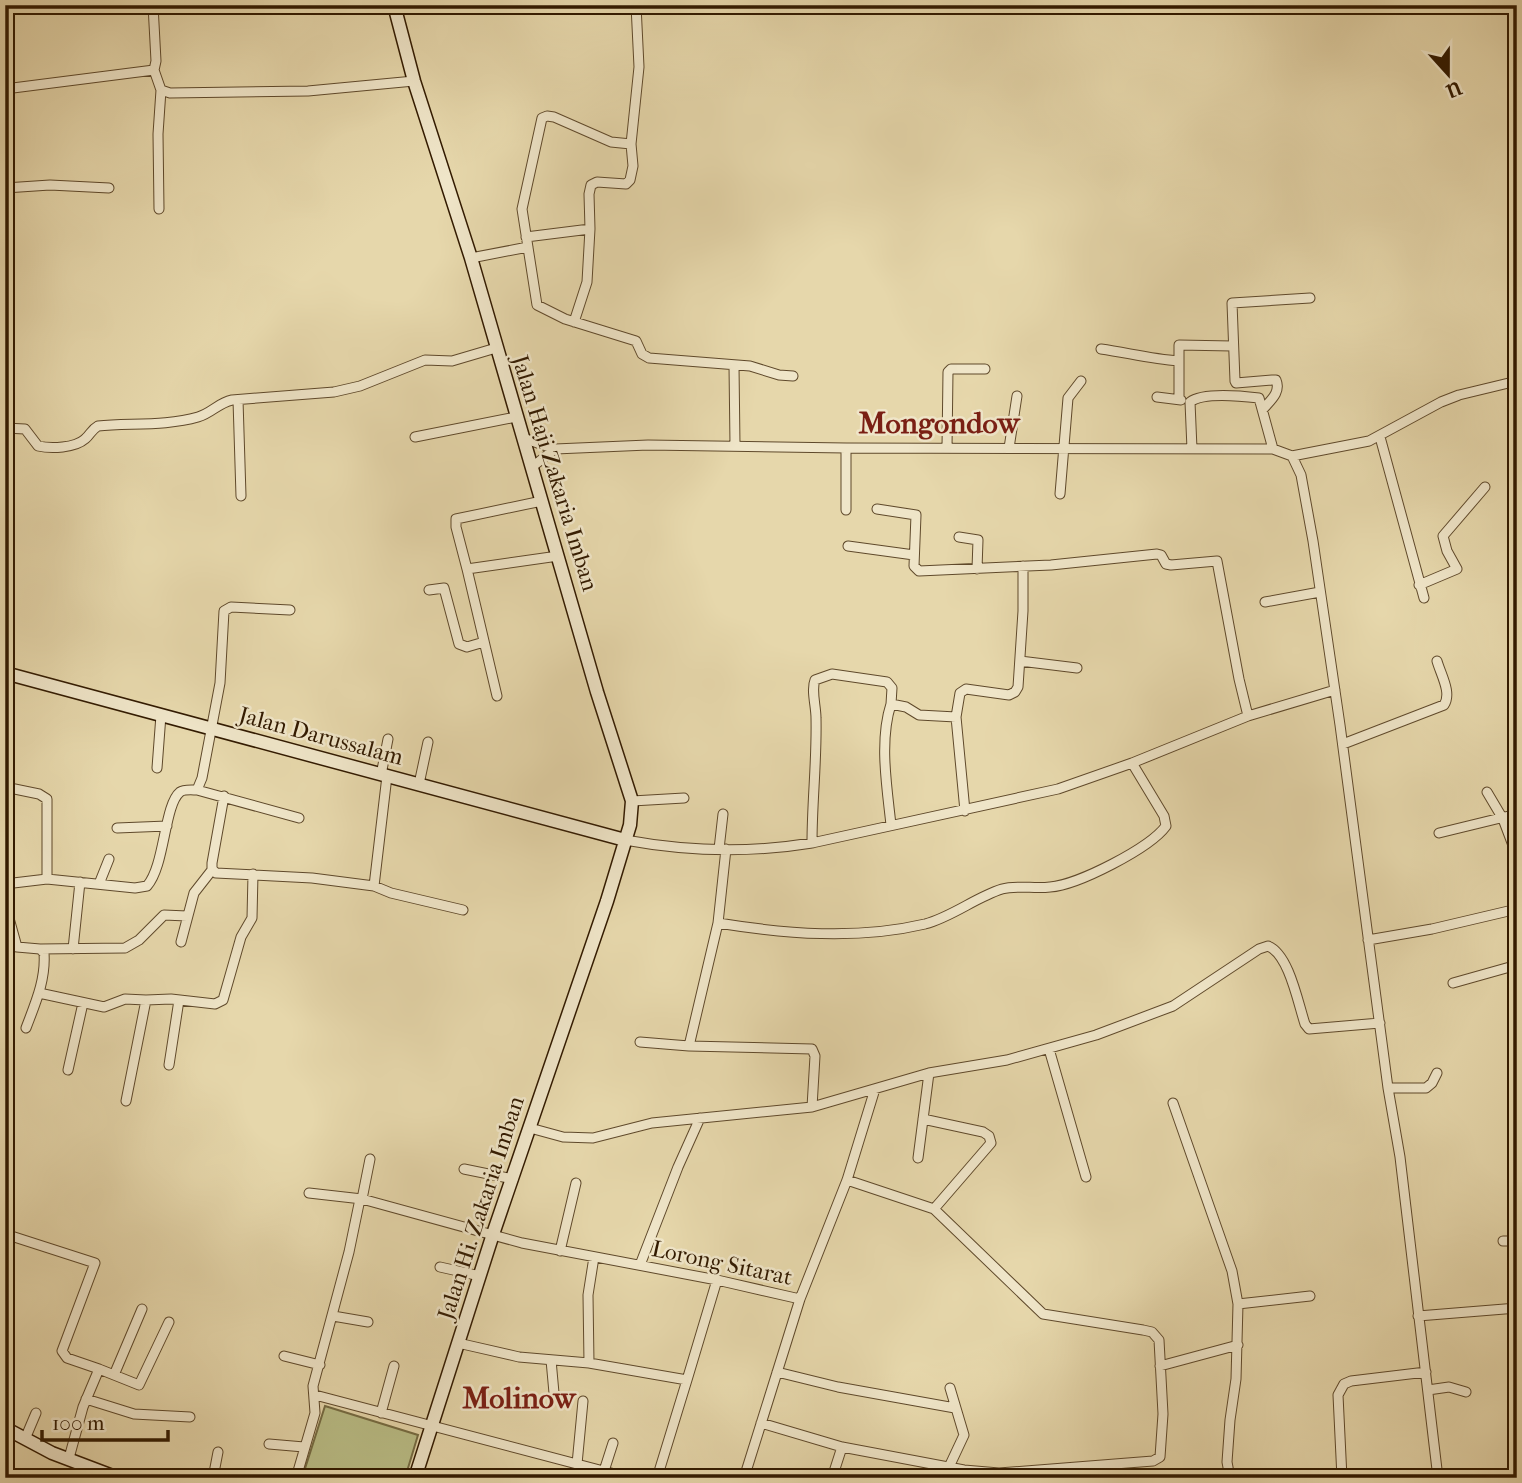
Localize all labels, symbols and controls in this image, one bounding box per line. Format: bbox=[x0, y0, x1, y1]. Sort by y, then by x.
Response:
north arrow bbox=[1414, 38, 1484, 108]
text: U bbox=[1443, 76, 1466, 102]
street label: Jalan Haji Zakaria Imban bbox=[506, 350, 604, 595]
district label: Mongondow bbox=[858, 406, 1021, 441]
street label: Jalan Darussalam bbox=[234, 701, 406, 771]
street label: Jalan Hi. Zakaria Imban bbox=[432, 1092, 530, 1325]
street label: Lorong Sitarat bbox=[649, 1235, 795, 1291]
district label: Molinow bbox=[462, 1381, 577, 1416]
scale bar bbox=[42, 1399, 168, 1443]
text: 100 m bbox=[52, 1411, 105, 1435]

